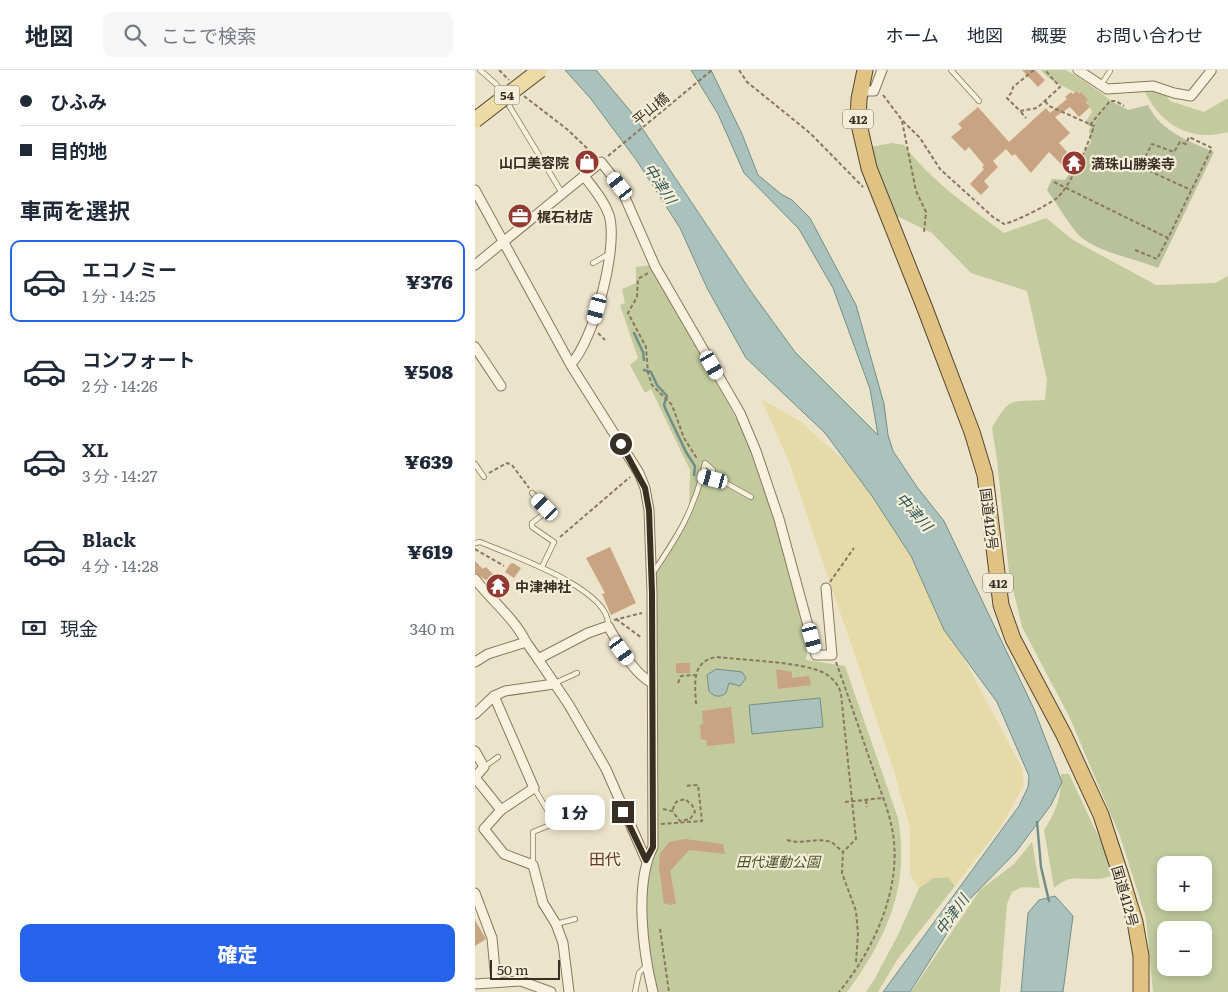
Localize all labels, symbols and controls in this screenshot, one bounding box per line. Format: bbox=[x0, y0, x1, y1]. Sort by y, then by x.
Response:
search box bbox=[103, 12, 453, 57]
text: 地図 bbox=[25, 17, 73, 52]
icon: search bbox=[121, 21, 149, 49]
text: ここで検索 bbox=[161, 21, 256, 49]
text: ホーム bbox=[886, 21, 939, 48]
text: 地図 bbox=[967, 21, 1003, 48]
text: 概要 bbox=[1031, 21, 1067, 48]
text: お問い合わせ bbox=[1095, 21, 1203, 48]
road number: 54 bbox=[495, 86, 519, 104]
text: ひふみ bbox=[50, 87, 107, 115]
street label: 平山橋 bbox=[627, 87, 673, 129]
road number: 412 bbox=[843, 110, 873, 129]
text: 目的地 bbox=[50, 136, 107, 164]
shop icon: 山口美容院 bbox=[574, 149, 600, 175]
temple icon: 満珠山勝楽寺 bbox=[1061, 150, 1087, 176]
place label: 山口美容院 bbox=[499, 152, 569, 172]
place label: 満珠山勝楽寺 bbox=[1091, 153, 1175, 173]
water label: 中津川 bbox=[639, 158, 684, 210]
car bbox=[604, 170, 635, 202]
text: 車両を選択 bbox=[20, 193, 130, 226]
office icon: 梶石材店 bbox=[507, 203, 533, 229]
place label: 梶石材店 bbox=[537, 206, 593, 226]
text: エコノミー bbox=[82, 255, 177, 283]
icon: car bbox=[22, 259, 67, 304]
text: ¥376 bbox=[406, 267, 453, 295]
text: 1 分 · 14:25 bbox=[82, 283, 156, 307]
car bbox=[585, 293, 608, 325]
text: コンフォート bbox=[82, 345, 195, 373]
car bbox=[698, 348, 725, 382]
icon: car bbox=[22, 349, 67, 394]
text: ¥508 bbox=[404, 357, 453, 385]
text: 2 分 · 14:26 bbox=[82, 373, 158, 397]
route start bbox=[610, 433, 632, 455]
text: XL bbox=[82, 435, 109, 463]
icon: car bbox=[22, 439, 67, 484]
text: ¥639 bbox=[405, 447, 453, 475]
text: 3 分 · 14:27 bbox=[82, 463, 158, 487]
car bbox=[696, 468, 729, 490]
water label: 中津川 bbox=[891, 487, 940, 537]
street label: 国道412号 bbox=[976, 487, 1004, 551]
car bbox=[529, 491, 560, 523]
text: Black bbox=[82, 525, 136, 553]
icon: car bbox=[22, 529, 67, 574]
text: ¥619 bbox=[407, 537, 453, 565]
text: 4 分 · 14:28 bbox=[82, 553, 159, 577]
temple icon: 中津神社 bbox=[485, 573, 511, 599]
road number: 412 bbox=[983, 573, 1013, 592]
place label: 中津神社 bbox=[515, 576, 571, 596]
icon: cash bbox=[20, 614, 48, 642]
text: 現金 bbox=[60, 614, 98, 642]
text: 340 m bbox=[410, 616, 455, 640]
car bbox=[800, 622, 823, 654]
car bbox=[607, 634, 636, 668]
callout: 1 分 bbox=[545, 794, 605, 830]
text: 1 分 bbox=[562, 800, 588, 824]
route end bbox=[612, 801, 634, 823]
district label: 田代 bbox=[589, 846, 621, 870]
park label: 田代運動公園 bbox=[736, 851, 822, 871]
map controls bbox=[1157, 856, 1212, 976]
button: + bbox=[1157, 856, 1212, 911]
street label: 国道412号 bbox=[1108, 863, 1144, 929]
water label: 中津川 bbox=[928, 887, 975, 939]
button: − bbox=[1157, 921, 1212, 976]
button: 確定 bbox=[20, 924, 455, 982]
scale bar bbox=[490, 957, 560, 980]
text: 50 m bbox=[497, 959, 529, 979]

